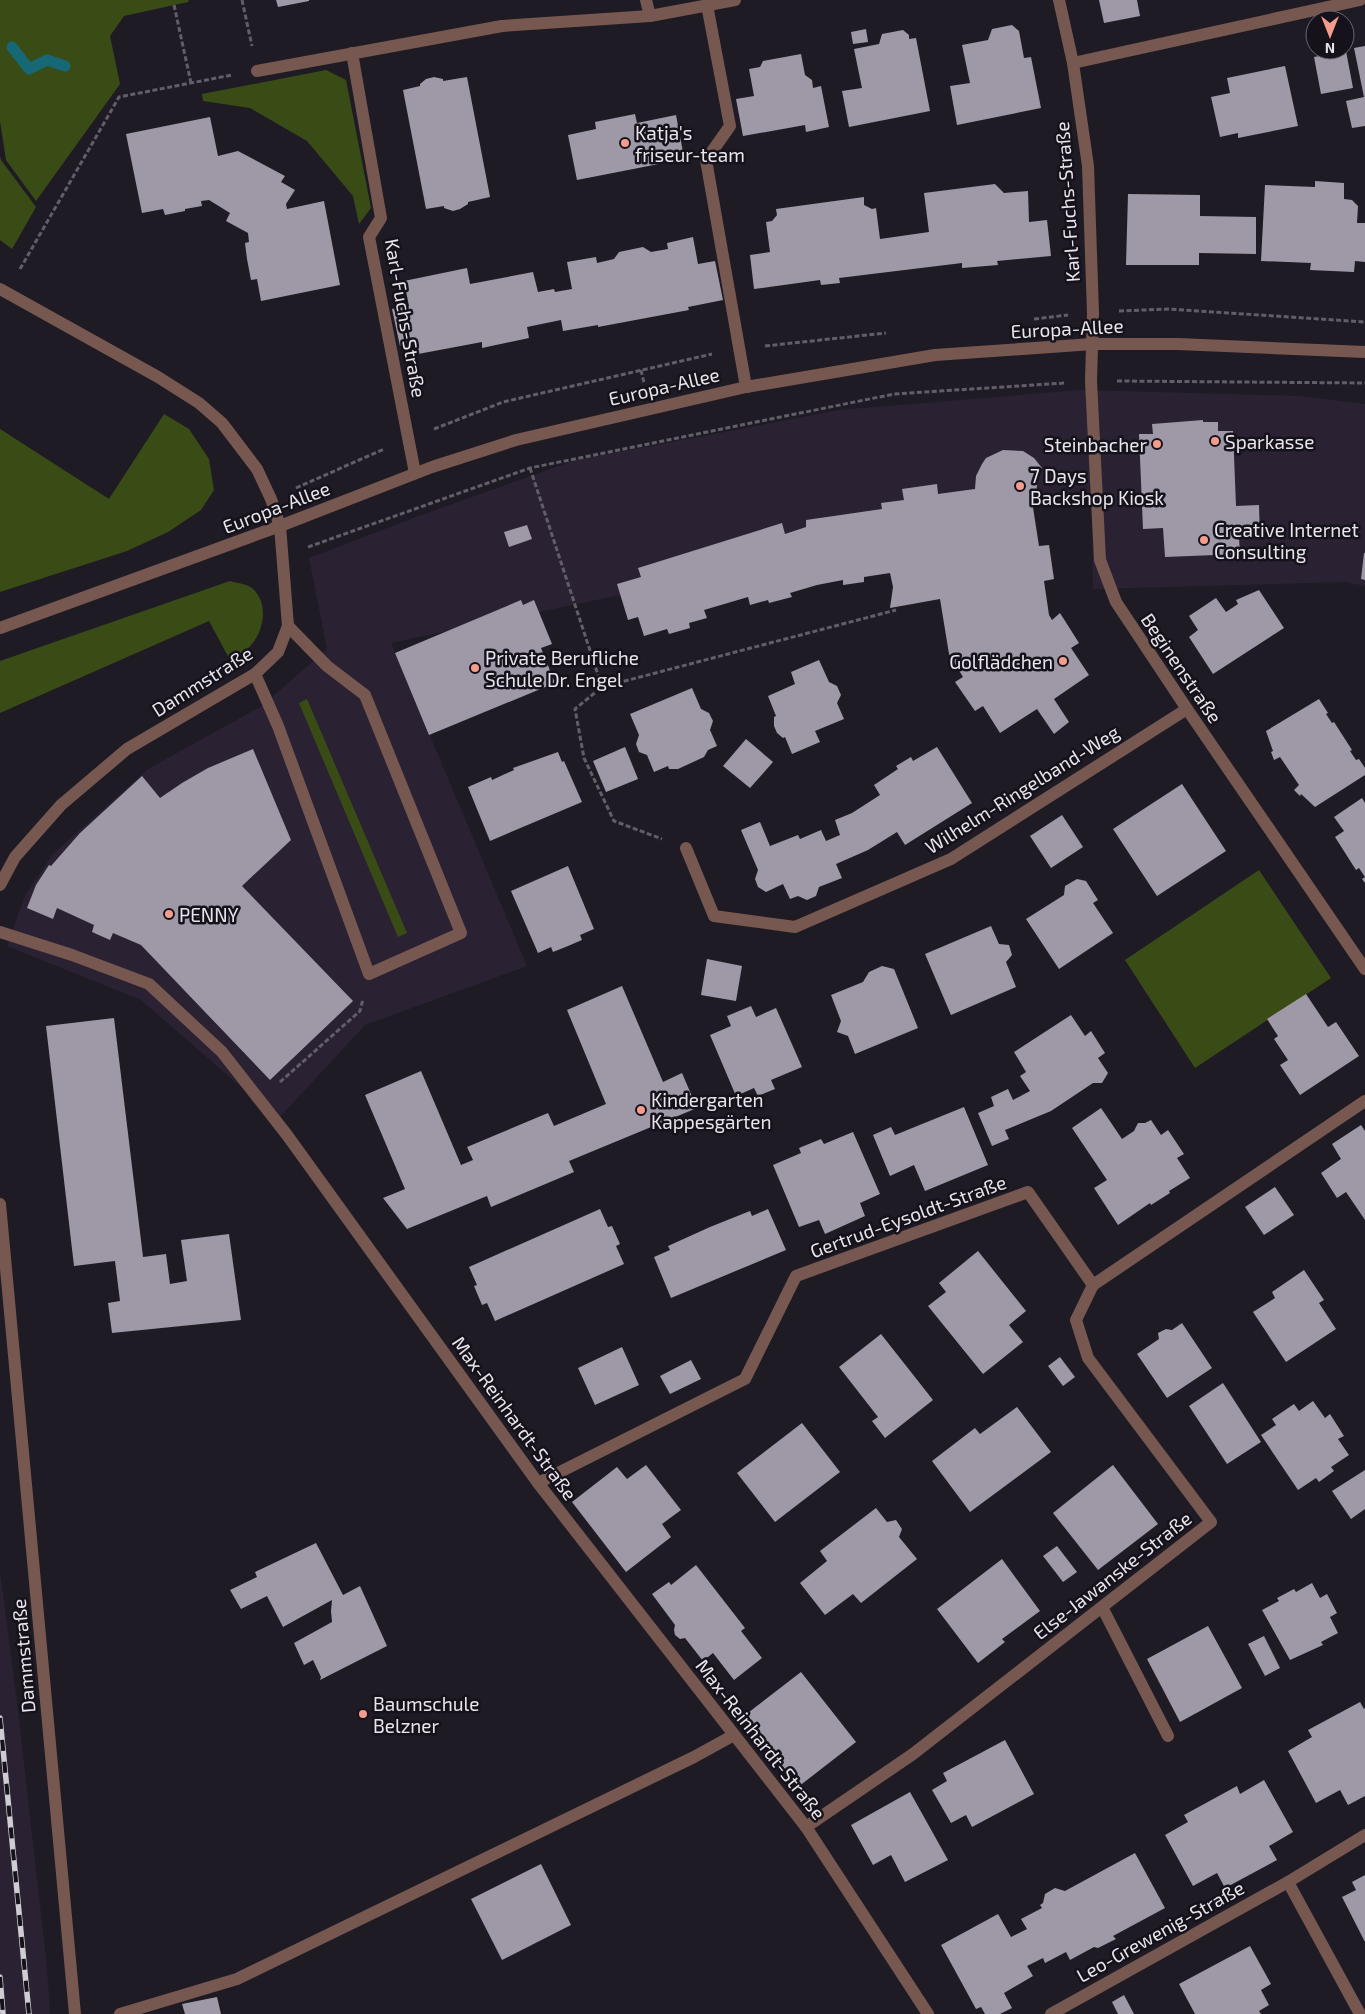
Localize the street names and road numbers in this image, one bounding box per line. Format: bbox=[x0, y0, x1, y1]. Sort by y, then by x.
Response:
street label: Karl-Fuchs-Straße bbox=[1050, 121, 1084, 283]
street label: Karl-Fuchs-Straße bbox=[381, 237, 431, 399]
street label: Europa-Allee bbox=[1010, 314, 1124, 342]
street label: Europa-Allee bbox=[606, 362, 722, 410]
street label: Europa-Allee bbox=[219, 476, 333, 538]
street label: Beginenstraße bbox=[1137, 609, 1227, 727]
street label: Dammstraße bbox=[147, 641, 257, 721]
street label: Wilhelm-Ringelband-Weg bbox=[921, 720, 1124, 858]
street label: Gertrud-Eysoldt-Straße bbox=[807, 1170, 1009, 1262]
street label: Max-Reinhardt-Straße bbox=[448, 1332, 582, 1504]
street label: Else-Jawanske-Straße bbox=[1028, 1506, 1196, 1644]
street label: Dammstraße bbox=[7, 1598, 39, 1714]
street label: Max-Reinhardt-Straße bbox=[691, 1654, 831, 1824]
street label: Leo-Grewenig-Straße bbox=[1072, 1875, 1248, 1987]

